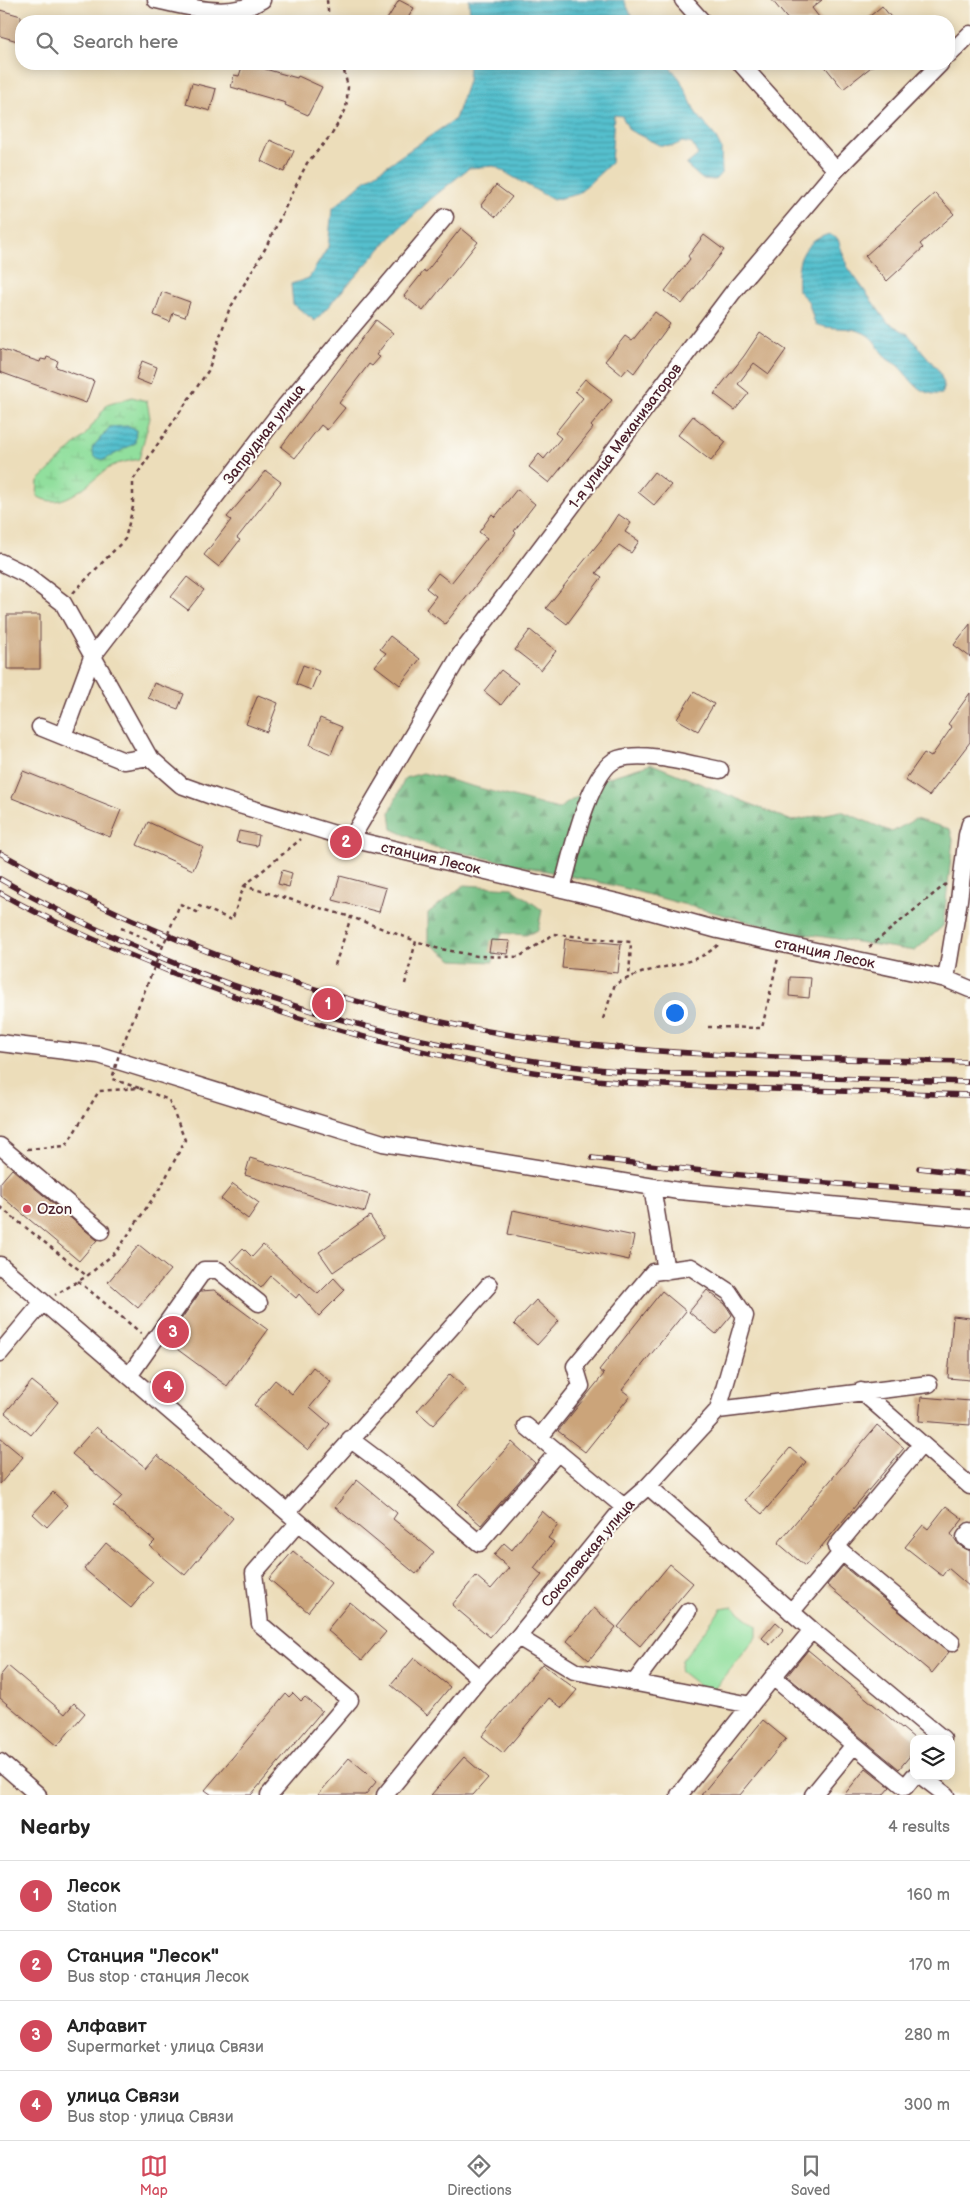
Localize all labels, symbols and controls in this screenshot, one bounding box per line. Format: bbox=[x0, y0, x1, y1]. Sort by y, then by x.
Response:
search box bbox=[15, 15, 955, 70]
icon: search bbox=[33, 29, 61, 57]
text: Search here bbox=[73, 31, 178, 54]
street label: 1-я улица Механизаторов bbox=[564, 360, 686, 513]
street label: Запрудная улица bbox=[219, 380, 310, 488]
pin: 2 bbox=[330, 823, 362, 861]
street label: станция Лесок bbox=[379, 838, 483, 879]
street label: станция Лесок bbox=[773, 934, 877, 973]
pin: 1 bbox=[312, 985, 344, 1023]
your location bbox=[662, 1000, 688, 1026]
place label: Ozon bbox=[37, 1200, 72, 1219]
marker: Ozon bbox=[21, 1203, 33, 1215]
pin: 3 bbox=[157, 1313, 189, 1351]
pin: 4 bbox=[152, 1368, 184, 1406]
street label: Соколовская улица bbox=[538, 1495, 639, 1611]
map controls bbox=[910, 1735, 955, 1780]
button: layers bbox=[910, 1735, 955, 1780]
text: Nearby bbox=[20, 1815, 90, 1840]
text: 4 results bbox=[888, 1818, 950, 1837]
text: Лесок bbox=[67, 1875, 120, 1898]
text: 1 bbox=[33, 1886, 39, 1905]
text: 160 m bbox=[907, 1886, 950, 1905]
text: Station bbox=[67, 1898, 117, 1917]
text: Станция "Лесок" bbox=[67, 1945, 219, 1968]
text: 2 bbox=[31, 1956, 41, 1975]
text: 170 m bbox=[909, 1956, 950, 1975]
text: Bus stop · станция Лесок bbox=[67, 1968, 249, 1987]
text: Алфавит bbox=[67, 2015, 147, 2038]
text: 3 bbox=[31, 2026, 41, 2045]
text: 280 m bbox=[904, 2026, 950, 2045]
text: Supermarket · улица Связи bbox=[67, 2038, 264, 2057]
text: улица Связи bbox=[67, 2085, 179, 2108]
text: 4 bbox=[31, 2096, 41, 2115]
text: 300 m bbox=[904, 2096, 950, 2115]
text: Bus stop · улица Связи bbox=[67, 2108, 234, 2127]
tab: Map bbox=[140, 2152, 168, 2199]
tab: Directions bbox=[447, 2152, 512, 2199]
tab: Saved bbox=[791, 2152, 830, 2199]

